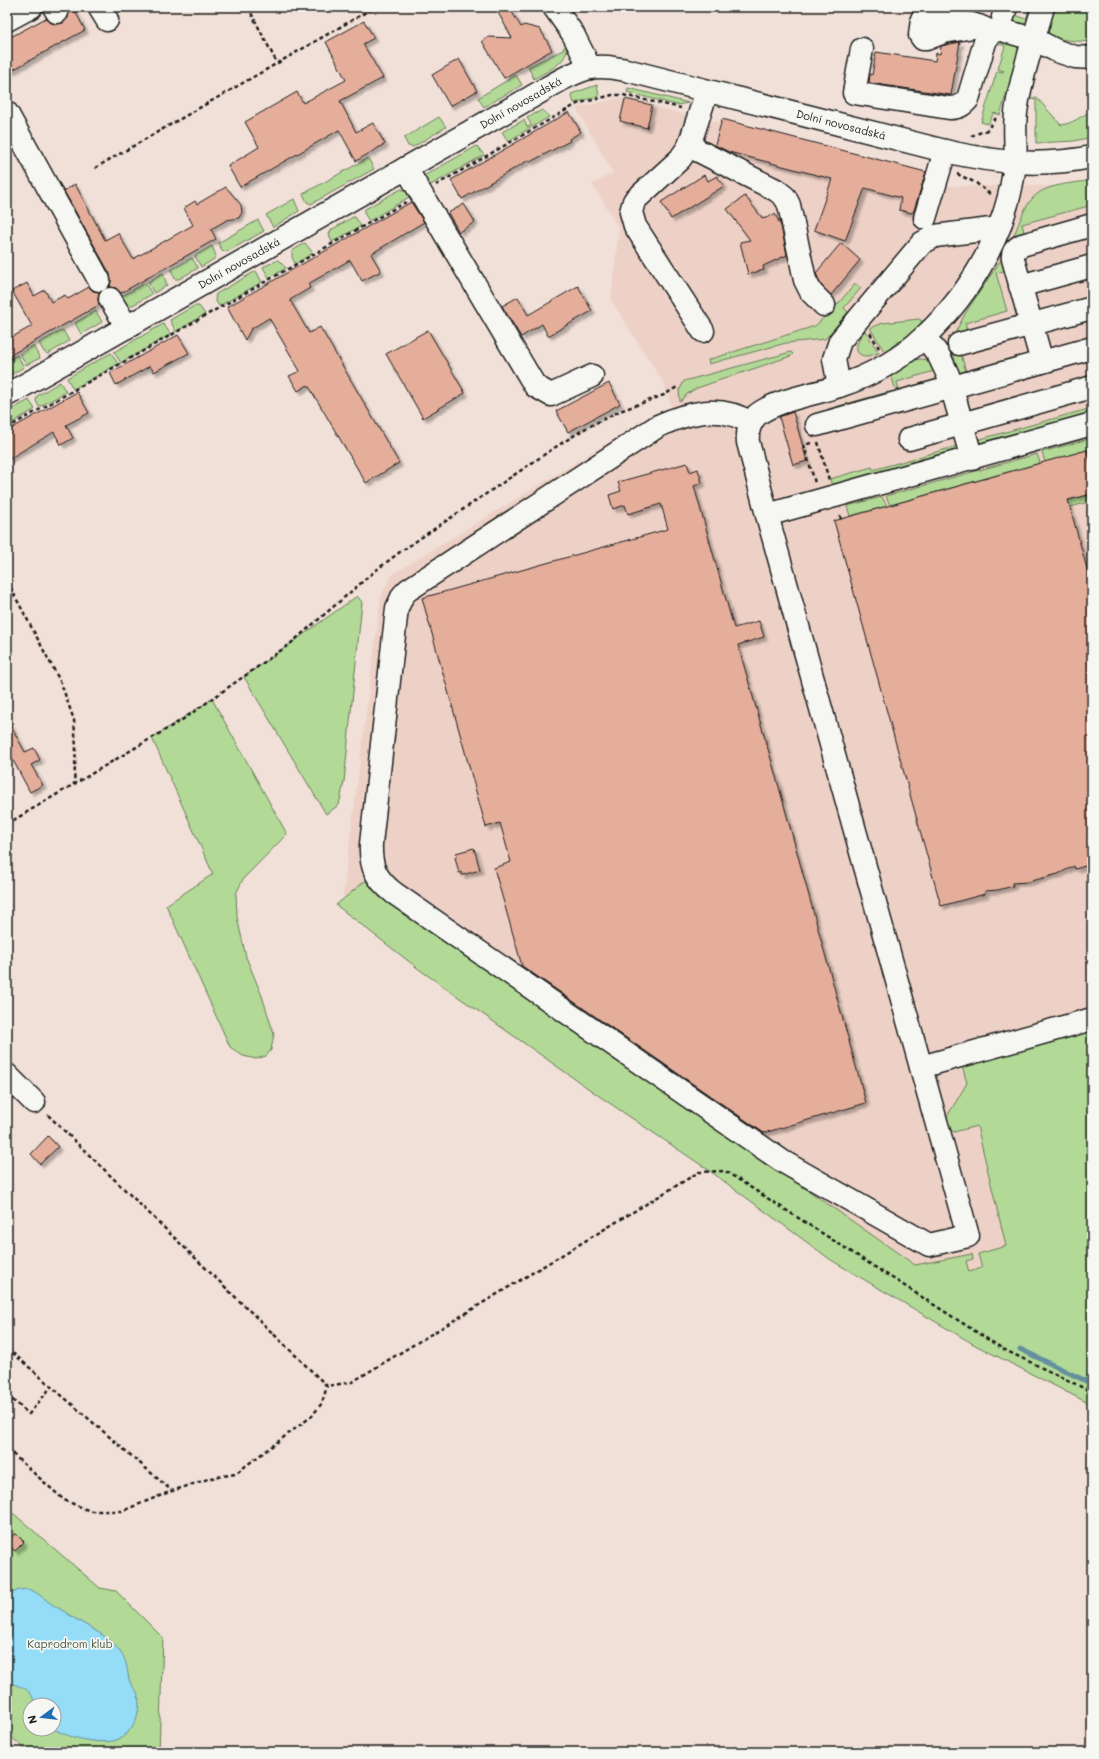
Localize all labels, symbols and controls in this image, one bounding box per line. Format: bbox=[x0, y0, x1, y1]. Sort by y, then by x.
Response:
street label: Dolní novosadská bbox=[477, 73, 564, 132]
street label: Dolní novosadská bbox=[795, 106, 888, 143]
street label: Dolní novosadská bbox=[195, 233, 283, 292]
park label: Kaprodrom klub bbox=[27, 1636, 113, 1651]
north arrow bbox=[22, 1697, 62, 1737]
text: N bbox=[24, 1714, 40, 1726]

